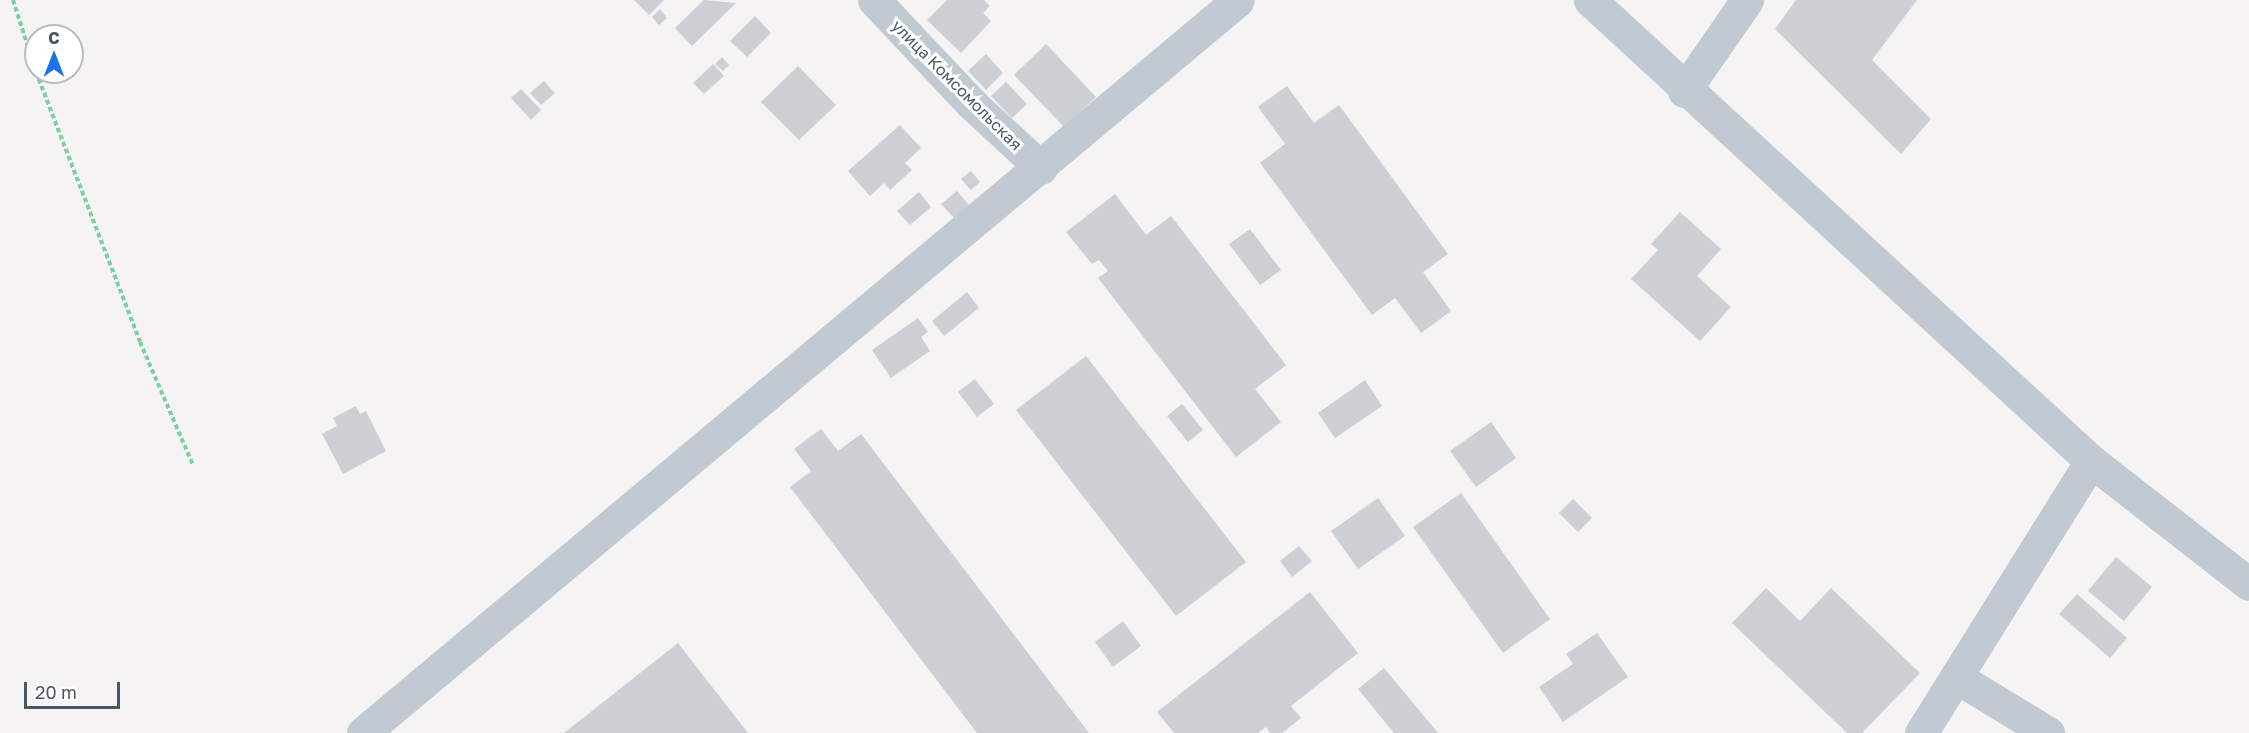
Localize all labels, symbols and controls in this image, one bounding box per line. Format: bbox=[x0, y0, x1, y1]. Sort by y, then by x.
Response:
street label: улица Комсомольская bbox=[888, 16, 1026, 154]
north arrow bbox=[24, 24, 84, 84]
text: С bbox=[48, 28, 60, 48]
scale bar bbox=[27, 670, 123, 708]
text: 20 m bbox=[35, 681, 77, 703]

